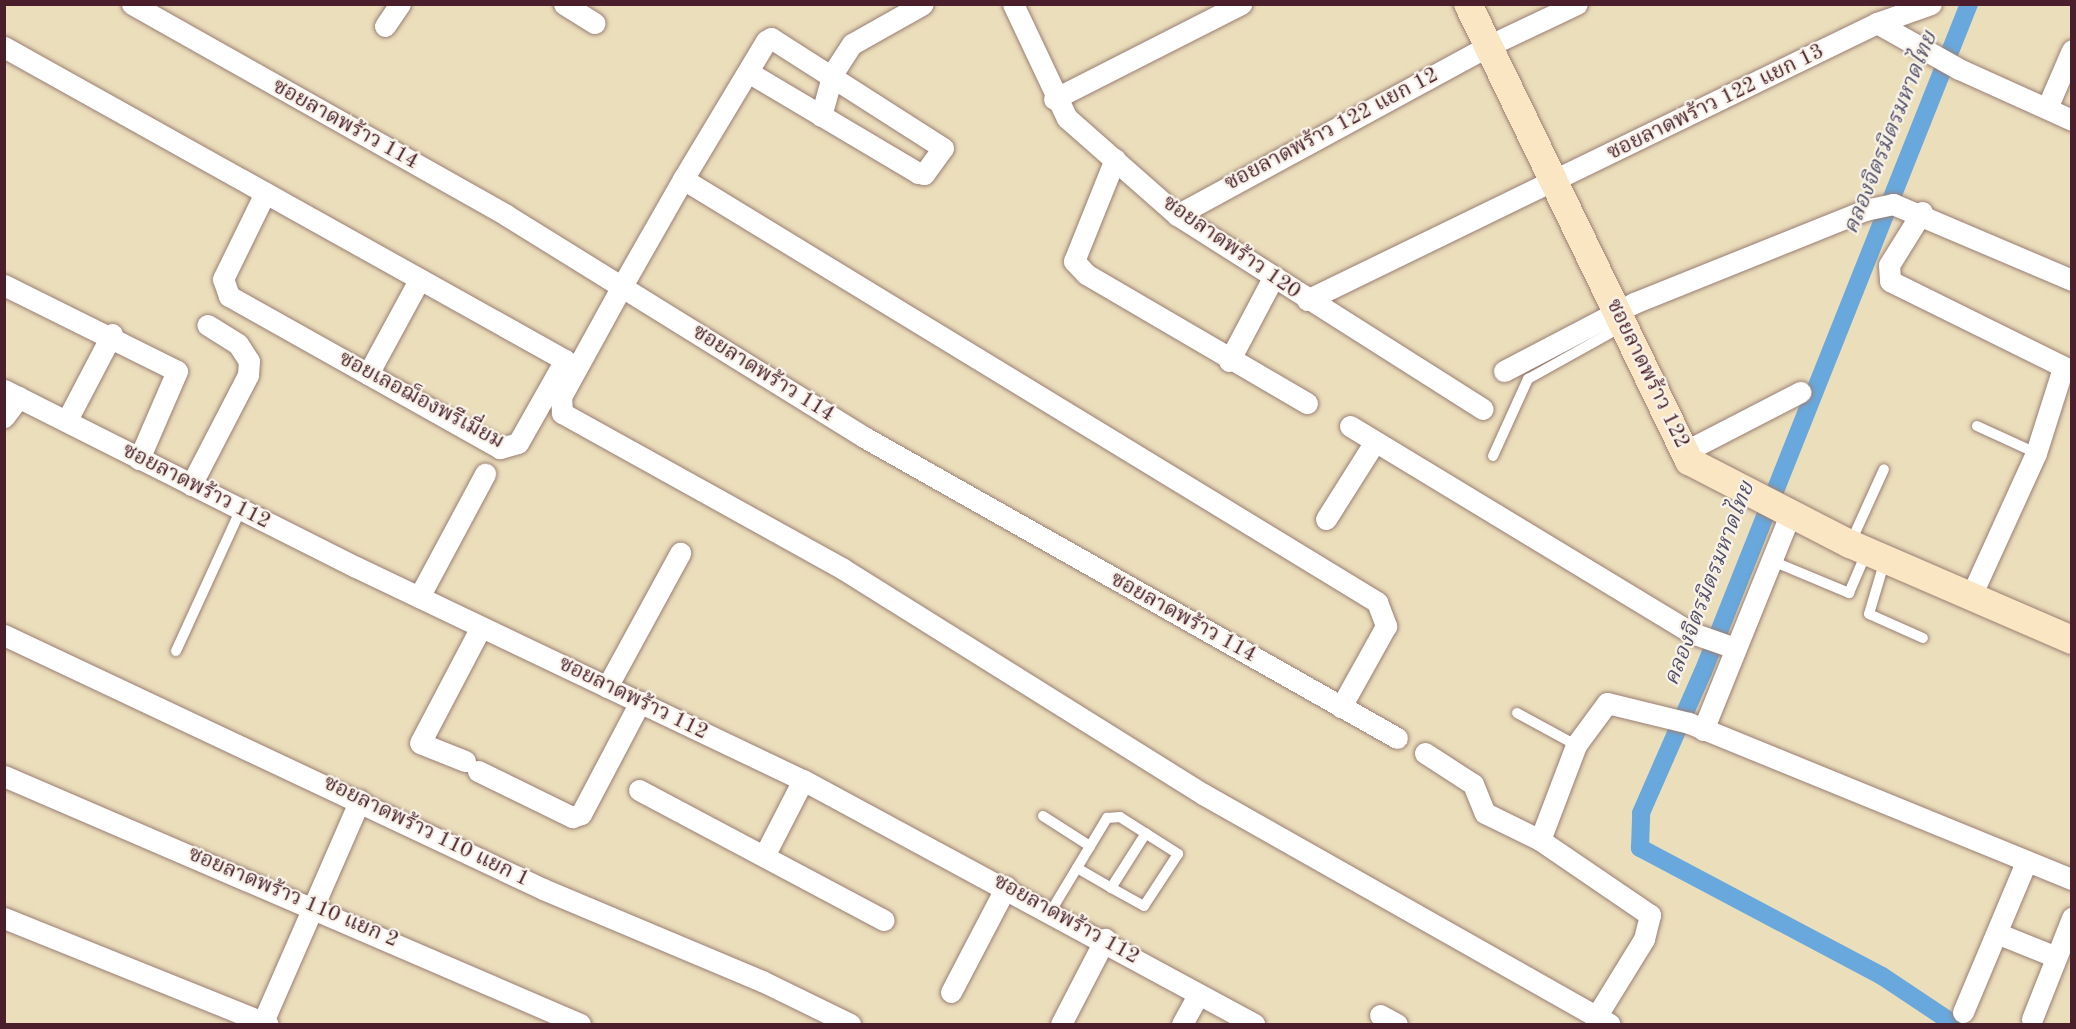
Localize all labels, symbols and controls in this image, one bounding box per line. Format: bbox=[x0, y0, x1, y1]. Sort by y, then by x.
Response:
water label: คลองจิตรมิตรมหาดไทย bbox=[1838, 28, 1944, 238]
street label: ซอยลาดพร้าว 122 แยก 13 bbox=[1603, 39, 1829, 167]
street label: ซอยลาดพร้าว 122 แยก 12 bbox=[1221, 63, 1443, 197]
street label: ซอยลาดพร้าว 114 bbox=[268, 74, 422, 176]
street label: ซอยลาดพร้าว 120 bbox=[1157, 191, 1305, 305]
street label: ซอยลาดพร้าว 122 bbox=[1600, 295, 1694, 453]
street label: ซอยลาดพร้าว 114 bbox=[687, 320, 839, 428]
street label: ซอยเลอฌ็องพรีเมี่ยม bbox=[334, 347, 508, 455]
street label: ซอยลาดพร้าว 112 bbox=[118, 439, 274, 535]
water label: คลองจิตรมิตรมหาดไทย bbox=[1659, 478, 1761, 690]
street label: ซอยลาดพร้าว 114 bbox=[1106, 567, 1260, 669]
street label: ซอยลาดพร้าว 112 bbox=[554, 652, 712, 746]
street label: ซอยลาดพร้าว 110 แยก 1 bbox=[319, 771, 533, 893]
street label: ซอยลาดพร้าว 110 แยก 2 bbox=[184, 842, 402, 954]
street label: ซอยลาดพร้าว 112 bbox=[989, 869, 1143, 971]

